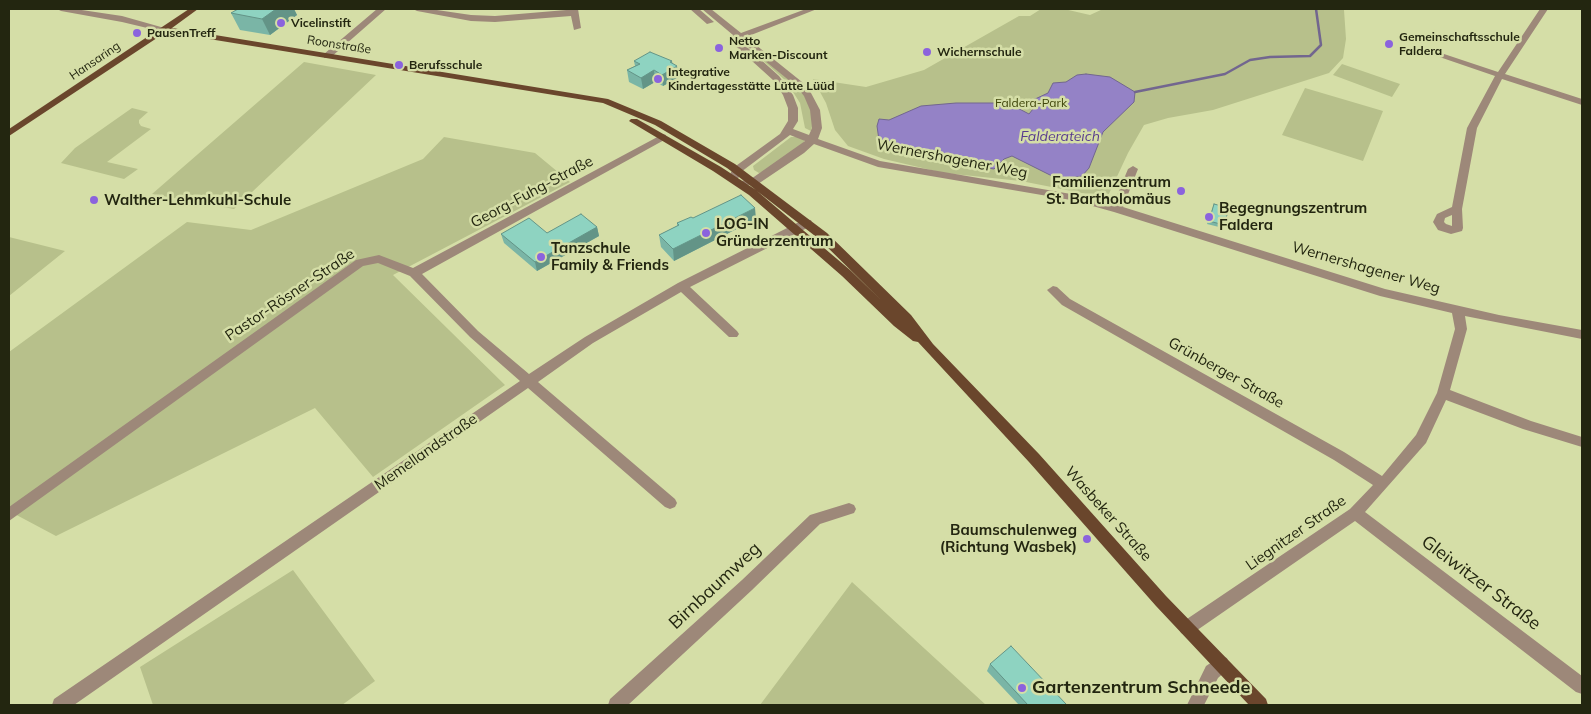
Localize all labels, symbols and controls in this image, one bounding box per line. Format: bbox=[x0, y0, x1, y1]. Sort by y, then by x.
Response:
place label: Vicelinstift bbox=[291, 16, 351, 30]
marker: Vicelinstift bbox=[275, 17, 287, 29]
place label: PausenTreff bbox=[147, 26, 215, 40]
marker: PausenTreff bbox=[131, 27, 143, 39]
place label: Gemeinschaftsschule Faldera bbox=[1399, 30, 1520, 58]
street label: Roonstraße bbox=[306, 33, 372, 57]
place label: Netto Marken-Discount bbox=[729, 34, 827, 62]
marker: Gemeinschaftsschule Faldera bbox=[1383, 38, 1395, 50]
street label: Hansaring bbox=[67, 39, 123, 83]
marker: Netto Marken-Discount bbox=[713, 42, 725, 54]
place label: Wichernschule bbox=[937, 45, 1022, 59]
marker: Wichernschule bbox=[921, 46, 933, 58]
place label: Berufsschule bbox=[409, 58, 482, 72]
marker: Berufsschule bbox=[393, 59, 405, 71]
place label: Integrative Kindertagesstätte Lütte Lüüd bbox=[668, 65, 835, 93]
marker: Integrative Kindertagesstätte Lütte Lüüd bbox=[652, 73, 664, 85]
park label: Faldera-Park bbox=[995, 96, 1067, 110]
water label: Falderateich bbox=[1020, 129, 1100, 145]
street label: Wernershagener Weg bbox=[875, 136, 1029, 182]
street label: Georg-Fuhg-Straße bbox=[468, 152, 596, 232]
place label: Familienzentrum St. Bartholomäus bbox=[1046, 173, 1171, 208]
marker: Familienzentrum St. Bartholomäus bbox=[1175, 185, 1187, 197]
place label: Walther-Lehmkuhl-Schule bbox=[104, 191, 291, 209]
marker: Walther-Lehmkuhl-Schule bbox=[88, 194, 100, 206]
place label: Begegnungszentrum Faldera bbox=[1219, 199, 1367, 234]
marker: Begegnungszentrum Faldera bbox=[1203, 211, 1215, 223]
place label: LOG-IN Gründerzentrum bbox=[716, 215, 833, 250]
marker: LOG-IN Gründerzentrum bbox=[700, 227, 712, 239]
street label: Wernershagener Weg bbox=[1290, 238, 1442, 298]
place label: Tanzschule Family & Friends bbox=[551, 239, 669, 274]
street label: Pastor-Rösner-Straße bbox=[222, 245, 358, 345]
marker: Tanzschule Family & Friends bbox=[535, 251, 547, 263]
street label: Grünberger Straße bbox=[1165, 334, 1287, 412]
street label: Memellandstraße bbox=[371, 410, 481, 494]
street label: Wasbeker Straße bbox=[1061, 463, 1155, 565]
street label: Liegnitzer Straße bbox=[1242, 492, 1350, 574]
place label: Baumschulenweg (Richtung Wasbek) bbox=[940, 521, 1077, 556]
street label: Gleiwitzer Straße bbox=[1417, 531, 1545, 635]
marker: Baumschulenweg (Richtung Wasbek) bbox=[1081, 533, 1093, 545]
street label: Birnbaumweg bbox=[665, 538, 765, 634]
place label: Gartenzentrum Schneede bbox=[1032, 677, 1250, 699]
marker: Gartenzentrum Schneede bbox=[1016, 682, 1028, 694]

